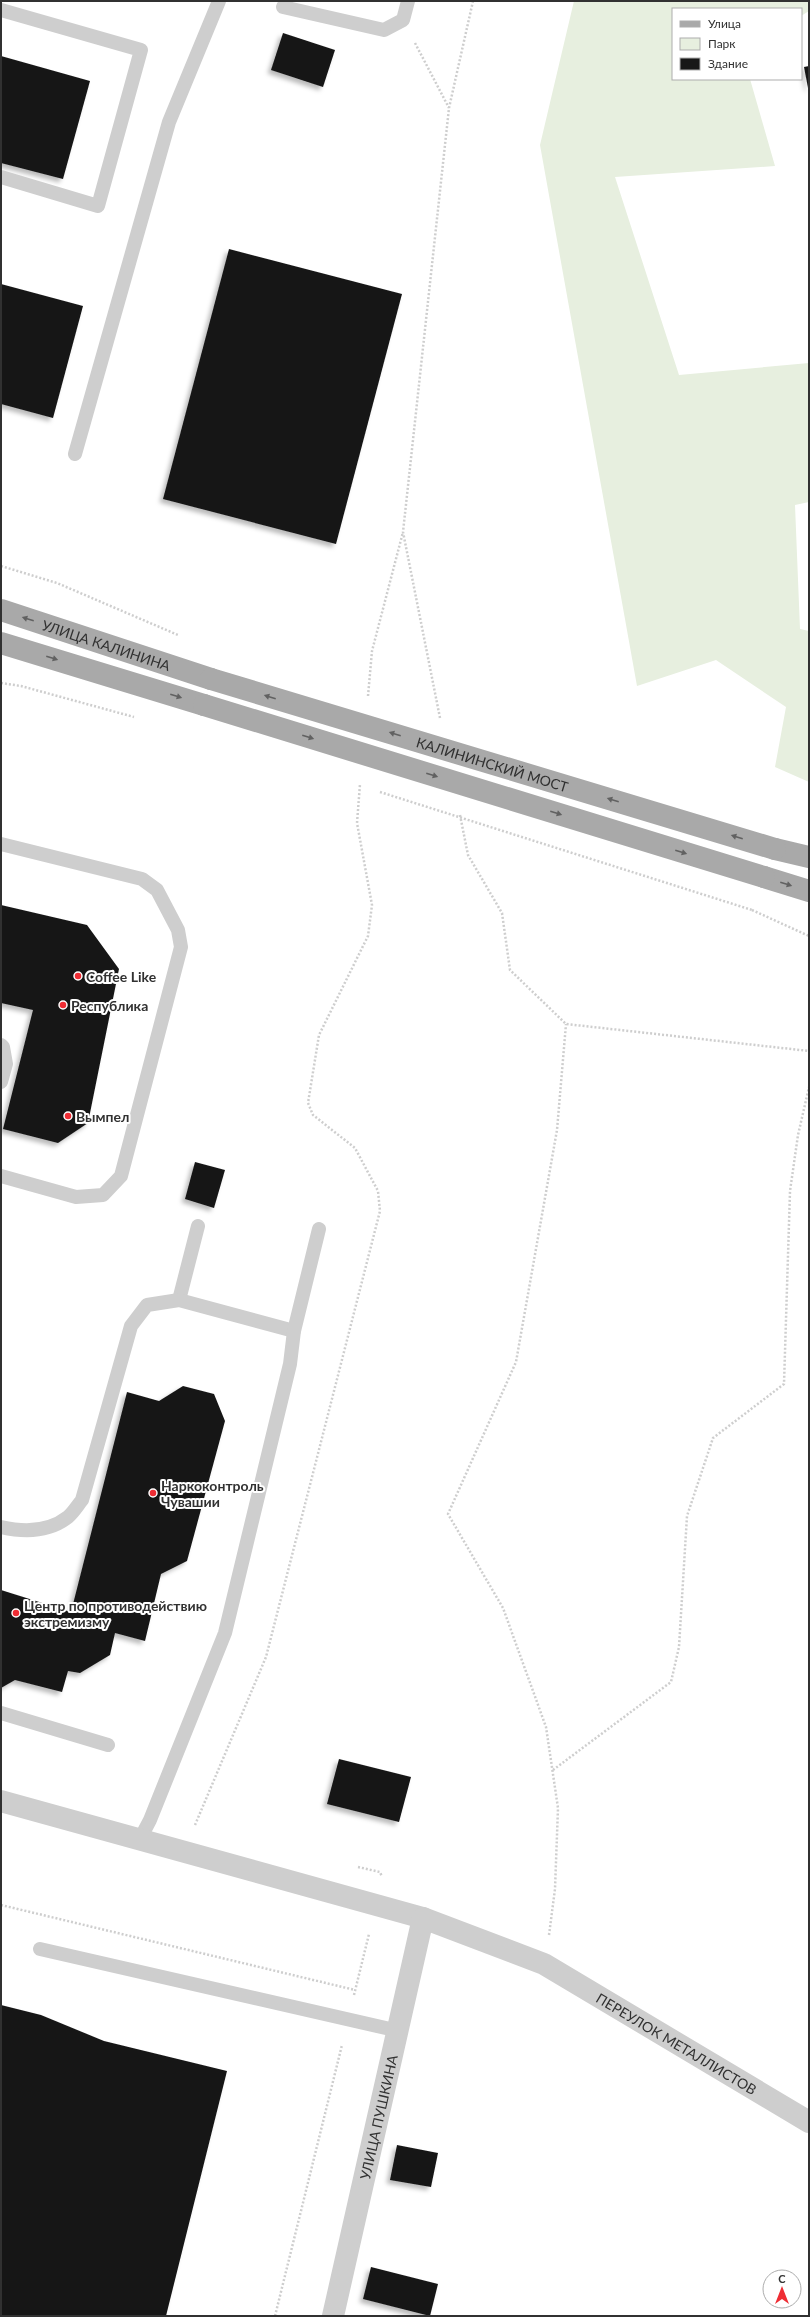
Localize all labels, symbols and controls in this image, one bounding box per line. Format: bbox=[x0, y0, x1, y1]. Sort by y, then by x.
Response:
legend bbox=[672, 8, 802, 80]
text: Улица bbox=[708, 16, 741, 31]
text: Парк bbox=[708, 36, 736, 51]
text: Здание bbox=[708, 56, 748, 71]
one-way arrow bbox=[21, 616, 33, 622]
street label: УЛИЦА КАЛИНИНА bbox=[40, 616, 173, 674]
one-way arrow bbox=[46, 656, 58, 662]
one-way arrow bbox=[170, 693, 182, 699]
one-way arrow bbox=[264, 694, 276, 700]
one-way arrow bbox=[388, 731, 400, 737]
street label: КАЛИНИНСКИЙ МОСТ bbox=[415, 733, 571, 795]
one-way arrow bbox=[302, 734, 314, 740]
one-way arrow bbox=[427, 772, 439, 778]
one-way arrow bbox=[607, 797, 619, 803]
one-way arrow bbox=[551, 810, 563, 816]
one-way arrow bbox=[731, 834, 743, 840]
one-way arrow bbox=[675, 849, 687, 855]
one-way arrow bbox=[781, 881, 793, 887]
place label: Coffee Like bbox=[86, 968, 157, 985]
marker: Coffee Like bbox=[73, 971, 83, 981]
place label: Республика bbox=[71, 997, 148, 1014]
marker: Республика bbox=[58, 1000, 68, 1010]
place label: Вымпел bbox=[76, 1108, 129, 1125]
marker: Вымпел bbox=[63, 1111, 73, 1121]
place label: Наркоконтроль Чувашии bbox=[161, 1477, 264, 1510]
marker: Наркоконтроль Чувашии bbox=[148, 1488, 158, 1498]
place label: Центр по противодействию экстремизму bbox=[24, 1597, 207, 1630]
marker: Центр по противодействию экстремизму bbox=[11, 1608, 21, 1618]
street label: ПЕРЕУЛОК МЕТАЛЛИСТОВ bbox=[594, 1989, 760, 2098]
street label: УЛИЦА ПУШКИНА bbox=[356, 2053, 400, 2181]
north arrow bbox=[762, 2269, 802, 2309]
text: С bbox=[778, 2272, 786, 2285]

